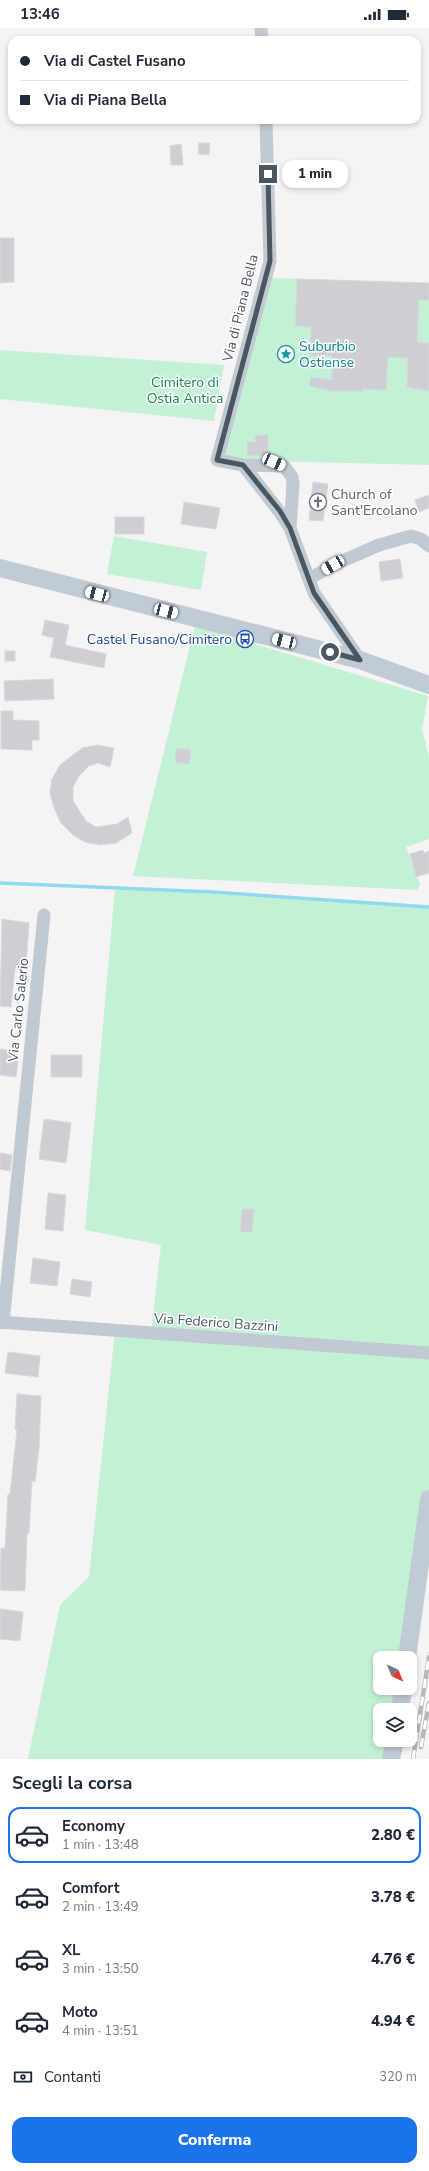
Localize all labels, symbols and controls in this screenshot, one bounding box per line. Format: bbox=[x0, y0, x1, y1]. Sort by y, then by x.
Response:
text: 13:46 bbox=[20, 4, 60, 24]
text: Via di Castel Fusano bbox=[44, 51, 186, 71]
text: Via di Piana Bella bbox=[44, 90, 167, 110]
callout: 1 min bbox=[282, 160, 348, 188]
route end bbox=[259, 165, 277, 183]
text: 1 min bbox=[298, 165, 332, 183]
street label: Via di Piana Bella bbox=[218, 252, 263, 365]
place label: Suburbio Ostiense bbox=[299, 337, 356, 372]
place icon: Suburbio Ostiense bbox=[276, 344, 296, 364]
park label: Cimitero di Ostia Antica bbox=[147, 373, 223, 408]
car bbox=[261, 452, 287, 472]
place label: Church of Sant'Ercolano bbox=[331, 485, 418, 520]
church icon: Church of Sant'Ercolano bbox=[308, 492, 328, 512]
car bbox=[320, 554, 346, 576]
car bbox=[84, 585, 110, 603]
car bbox=[153, 602, 179, 620]
bus stop icon: Castel Fusano/Cimitero bbox=[235, 629, 255, 649]
place label: Castel Fusano/Cimitero bbox=[87, 630, 232, 649]
car bbox=[271, 632, 297, 650]
route start bbox=[321, 643, 339, 661]
street label: Via Carlo Salerio bbox=[3, 957, 33, 1064]
street label: Via Federico Bazzini bbox=[152, 1309, 279, 1336]
north arrow bbox=[373, 1651, 417, 1695]
map controls bbox=[373, 1651, 417, 1747]
button: layers bbox=[373, 1703, 417, 1747]
text: Scegli la corsa bbox=[12, 1771, 132, 1795]
text: Economy bbox=[62, 1816, 125, 1836]
icon: car bbox=[14, 1817, 50, 1853]
text: 2.80 € bbox=[371, 1825, 415, 1845]
text: 1 min · 13:48 bbox=[62, 1836, 138, 1854]
text: Comfort bbox=[62, 1878, 119, 1898]
icon: car bbox=[14, 1879, 50, 1915]
text: 3.78 € bbox=[371, 1887, 415, 1907]
text: 2 min · 13:49 bbox=[62, 1898, 138, 1916]
text: XL bbox=[62, 1940, 81, 1960]
icon: car bbox=[14, 1941, 50, 1977]
text: 4.76 € bbox=[371, 1949, 415, 1969]
text: 3 min · 13:50 bbox=[62, 1960, 138, 1978]
text: Moto bbox=[62, 2002, 98, 2022]
icon: car bbox=[14, 2003, 50, 2039]
text: 4.94 € bbox=[371, 2011, 415, 2031]
text: 4 min · 13:51 bbox=[62, 2022, 138, 2040]
icon: cash bbox=[12, 2066, 34, 2088]
text: Contanti bbox=[44, 2067, 101, 2087]
text: 320 m bbox=[379, 2068, 417, 2086]
button: Conferma bbox=[12, 2117, 417, 2163]

